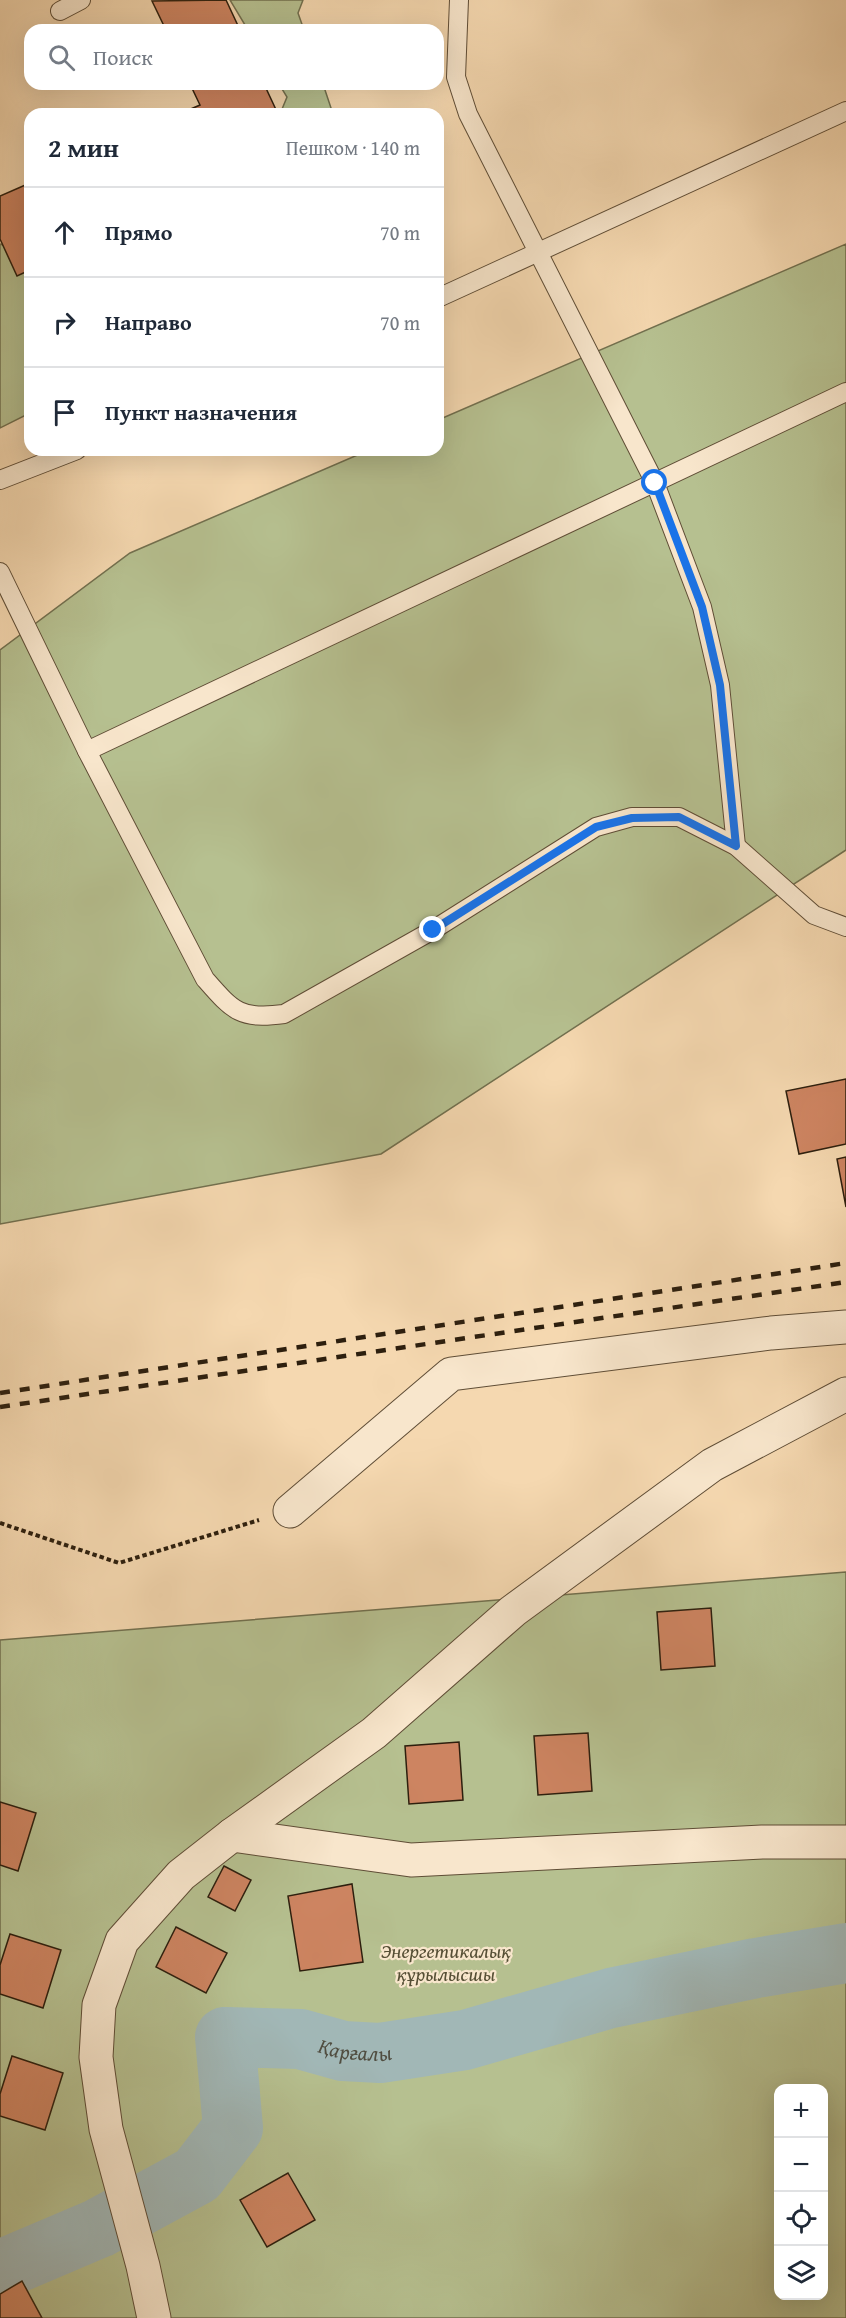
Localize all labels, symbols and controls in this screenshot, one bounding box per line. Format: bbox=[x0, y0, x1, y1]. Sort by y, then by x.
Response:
search box bbox=[24, 24, 444, 90]
icon: search bbox=[45, 41, 78, 74]
text: Поиск bbox=[93, 41, 153, 73]
text: 2 мин bbox=[48, 128, 119, 167]
text: Пешком · 140 m bbox=[286, 133, 420, 162]
icon: ahead bbox=[48, 216, 81, 249]
text: Прямо bbox=[105, 216, 172, 248]
text: 70 m bbox=[380, 218, 420, 247]
icon: right bbox=[48, 306, 81, 339]
text: Направо bbox=[105, 306, 192, 338]
text: 70 m bbox=[380, 308, 420, 337]
icon: arrive bbox=[48, 396, 81, 429]
text: Пункт назначения bbox=[105, 396, 297, 428]
route start bbox=[641, 469, 667, 495]
route end bbox=[419, 916, 445, 942]
park label: Энергетикалық құрылысшы bbox=[381, 1936, 511, 1988]
water label: Қарғалы bbox=[315, 2029, 394, 2069]
map controls bbox=[774, 2084, 828, 2300]
button: + bbox=[774, 2084, 828, 2138]
button: − bbox=[774, 2138, 828, 2192]
button: locate bbox=[774, 2192, 828, 2246]
button: layers bbox=[774, 2246, 828, 2300]

